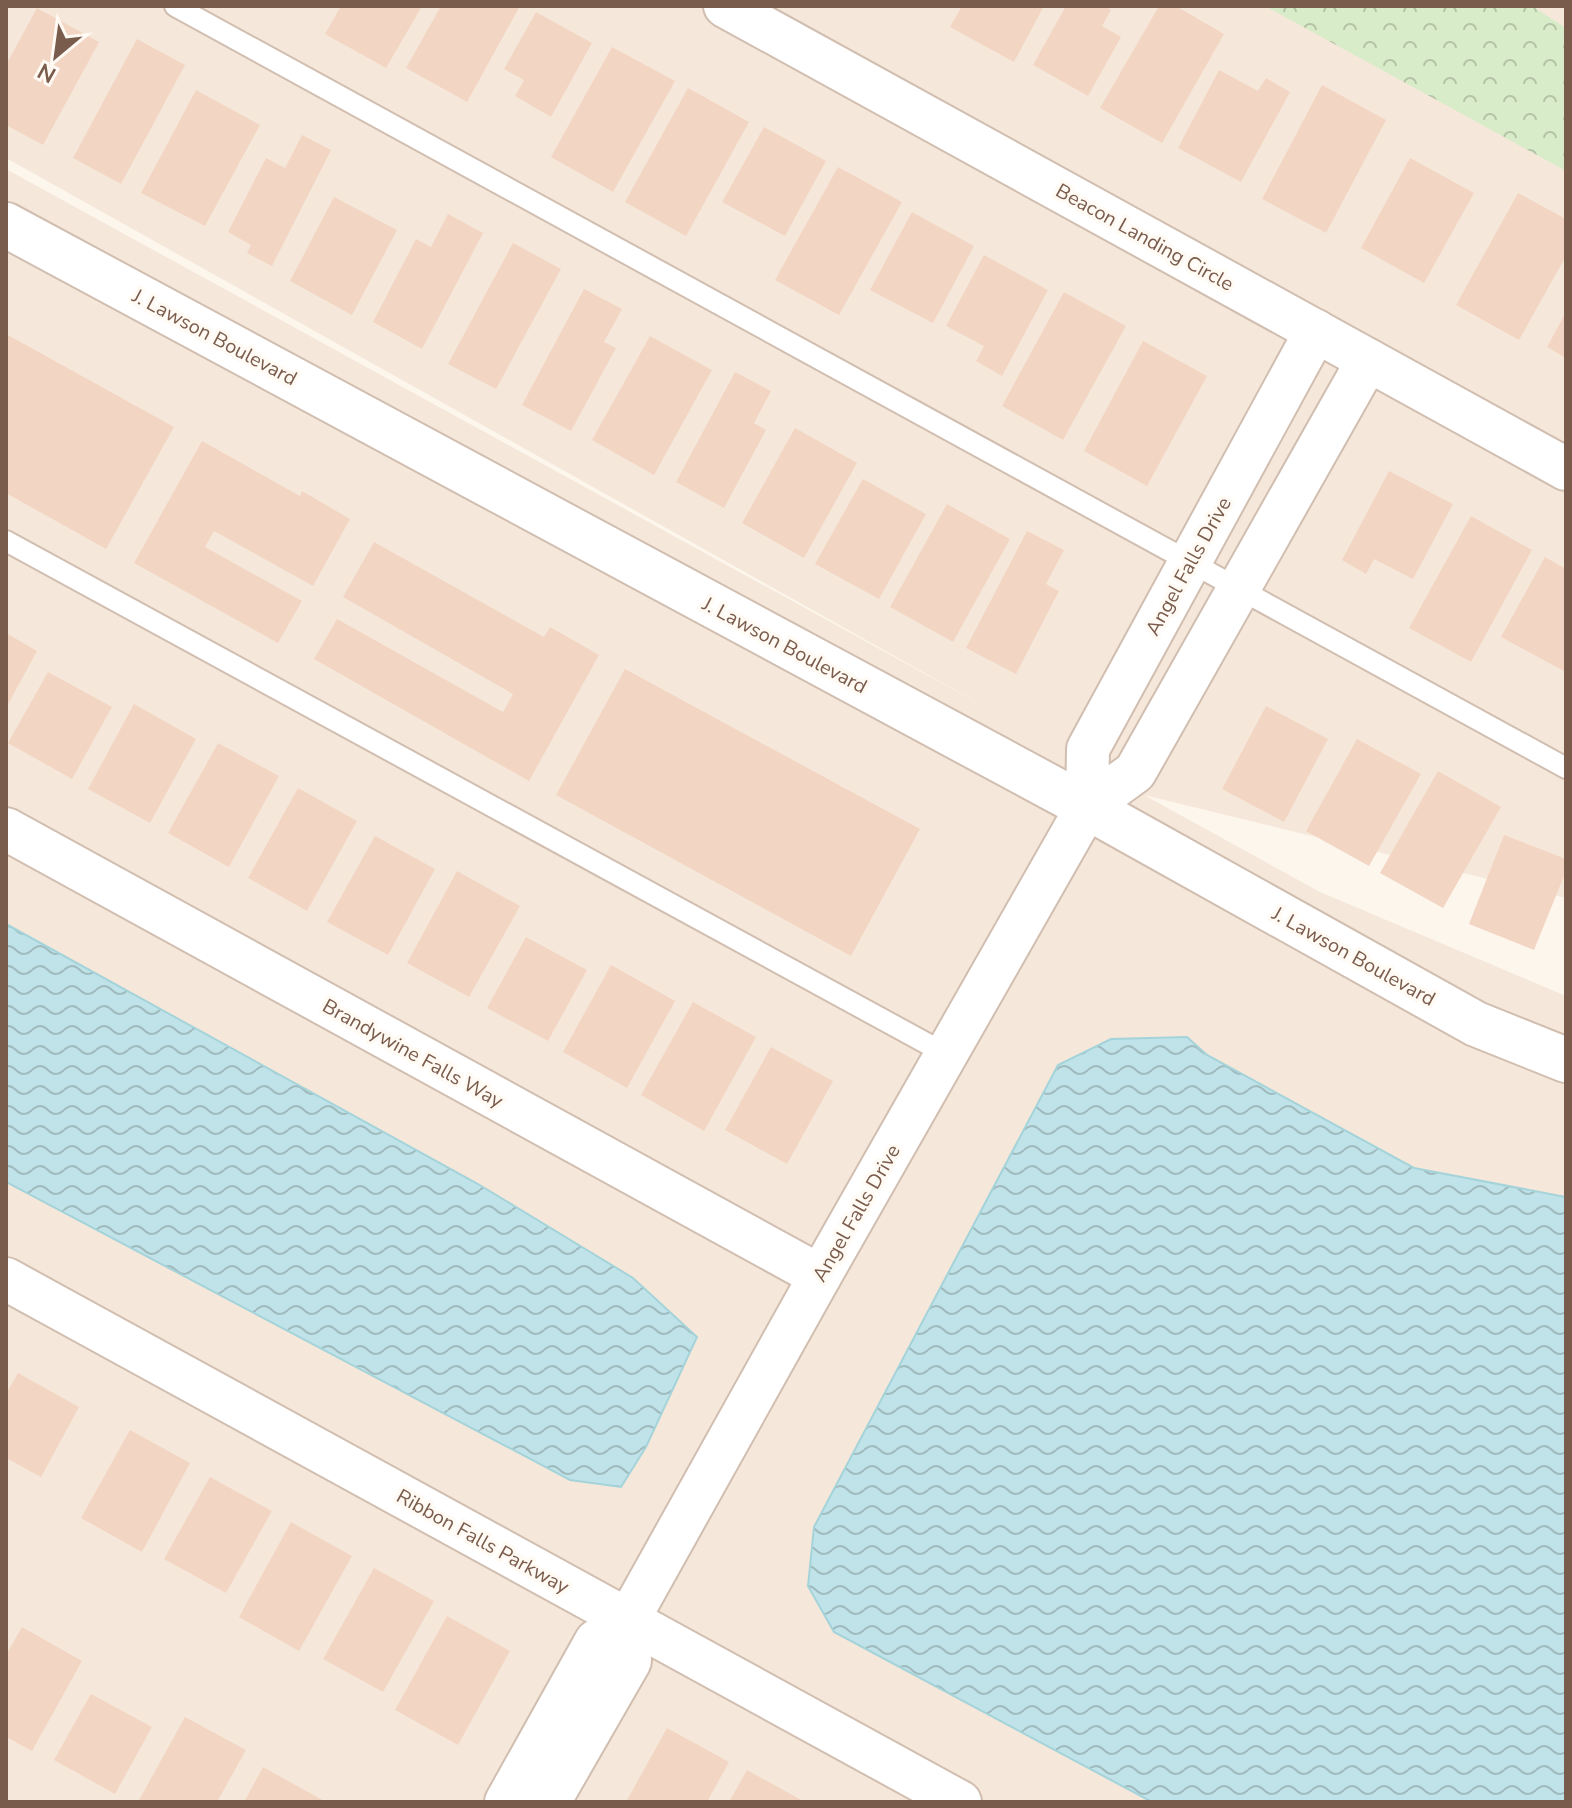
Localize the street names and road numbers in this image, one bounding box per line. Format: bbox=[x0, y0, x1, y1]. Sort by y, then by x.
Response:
street label: Beacon Landing Circle bbox=[1051, 177, 1239, 298]
street label: J. Lawson Boulevard bbox=[127, 282, 302, 392]
street label: Angel Falls Drive bbox=[1139, 492, 1238, 640]
street label: J. Lawson Boulevard bbox=[697, 590, 872, 700]
street label: J. Lawson Boulevard bbox=[1266, 900, 1440, 1013]
street label: Brandywine Falls Way bbox=[318, 992, 509, 1115]
street label: Angel Falls Drive bbox=[806, 1140, 907, 1287]
street label: Ribbon Falls Parkway bbox=[392, 1483, 575, 1601]

